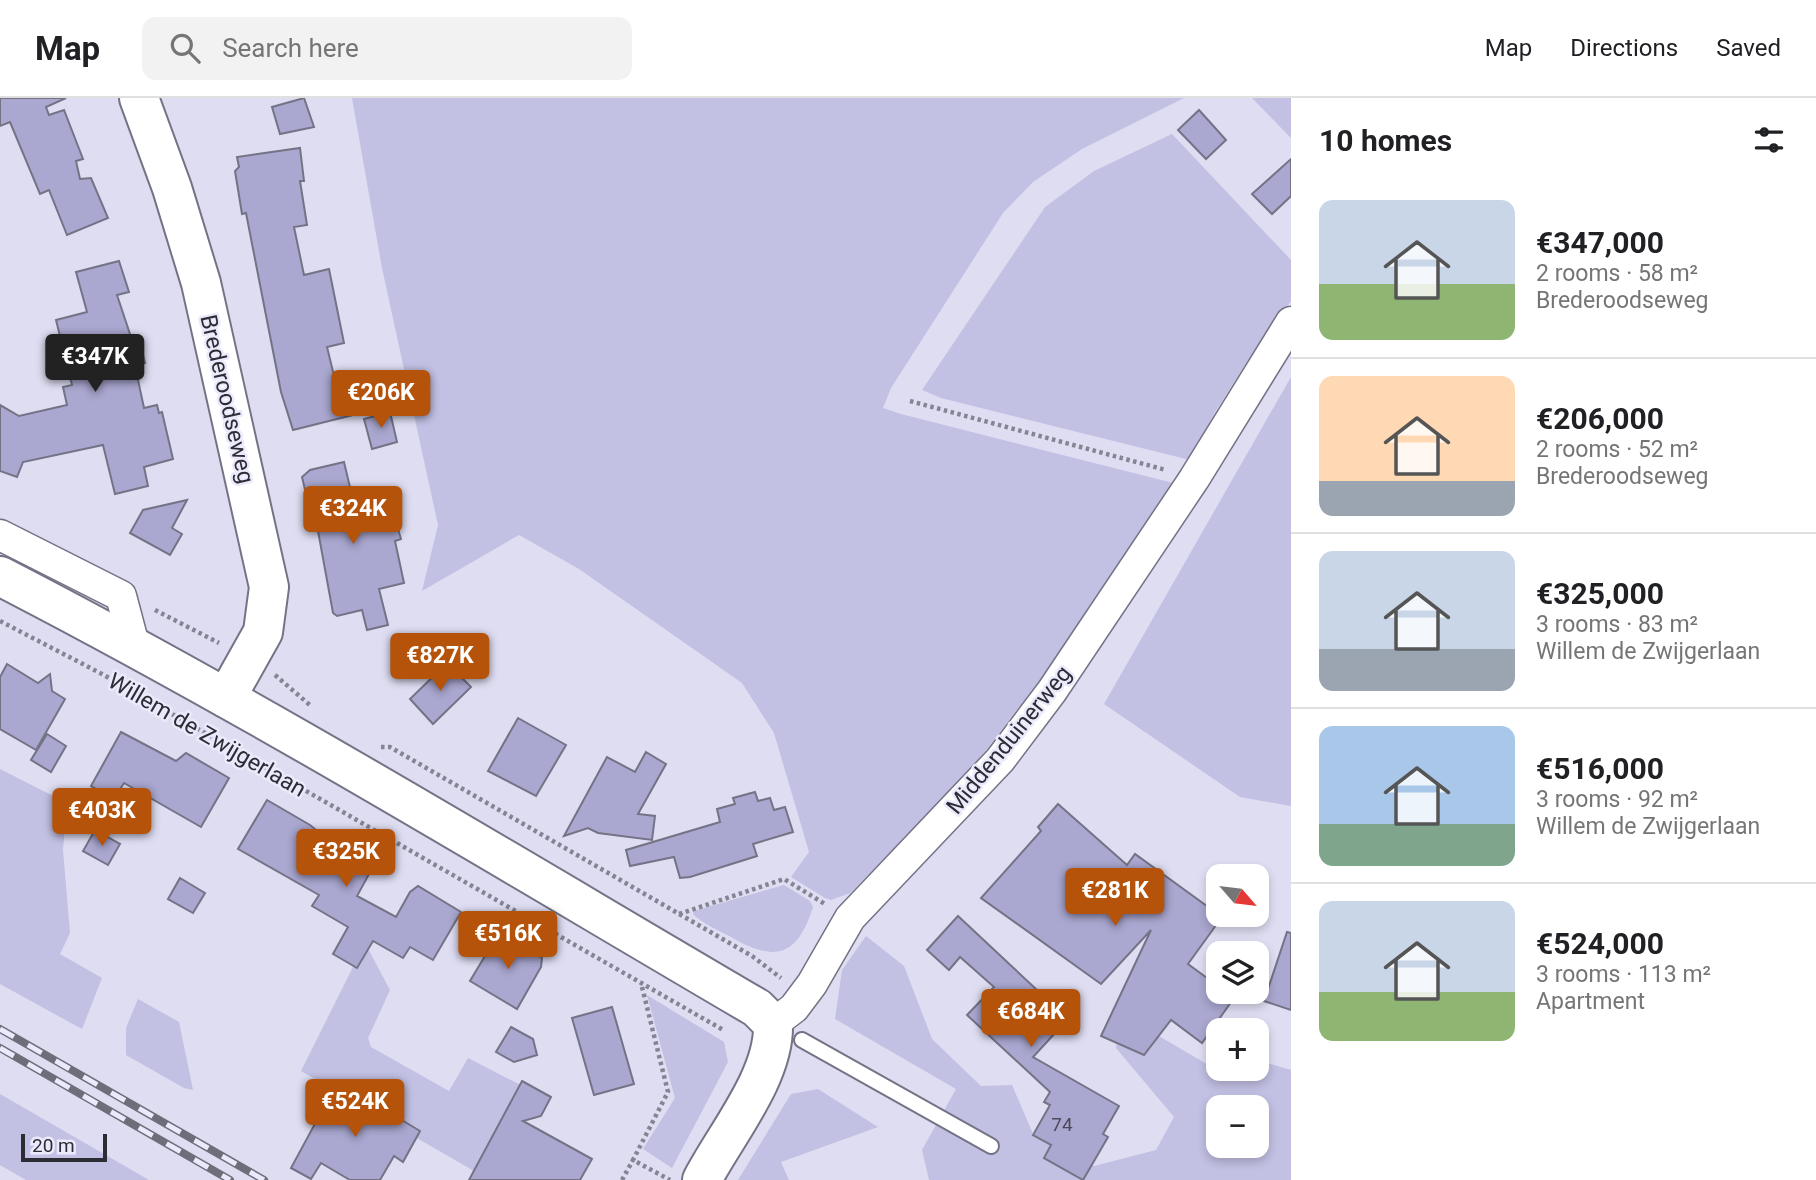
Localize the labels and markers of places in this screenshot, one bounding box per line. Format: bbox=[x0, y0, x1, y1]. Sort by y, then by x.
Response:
pin: €347K bbox=[46, 334, 144, 394]
pin: €206K bbox=[332, 370, 430, 430]
pin: €324K bbox=[304, 486, 402, 546]
pin: €827K bbox=[391, 634, 489, 693]
pin: €403K bbox=[53, 788, 151, 848]
pin: €325K bbox=[297, 830, 395, 889]
pin: €281K bbox=[1066, 868, 1164, 928]
pin: €516K bbox=[459, 912, 557, 971]
pin: €684K bbox=[982, 990, 1080, 1049]
pin: €524K bbox=[306, 1080, 404, 1139]

